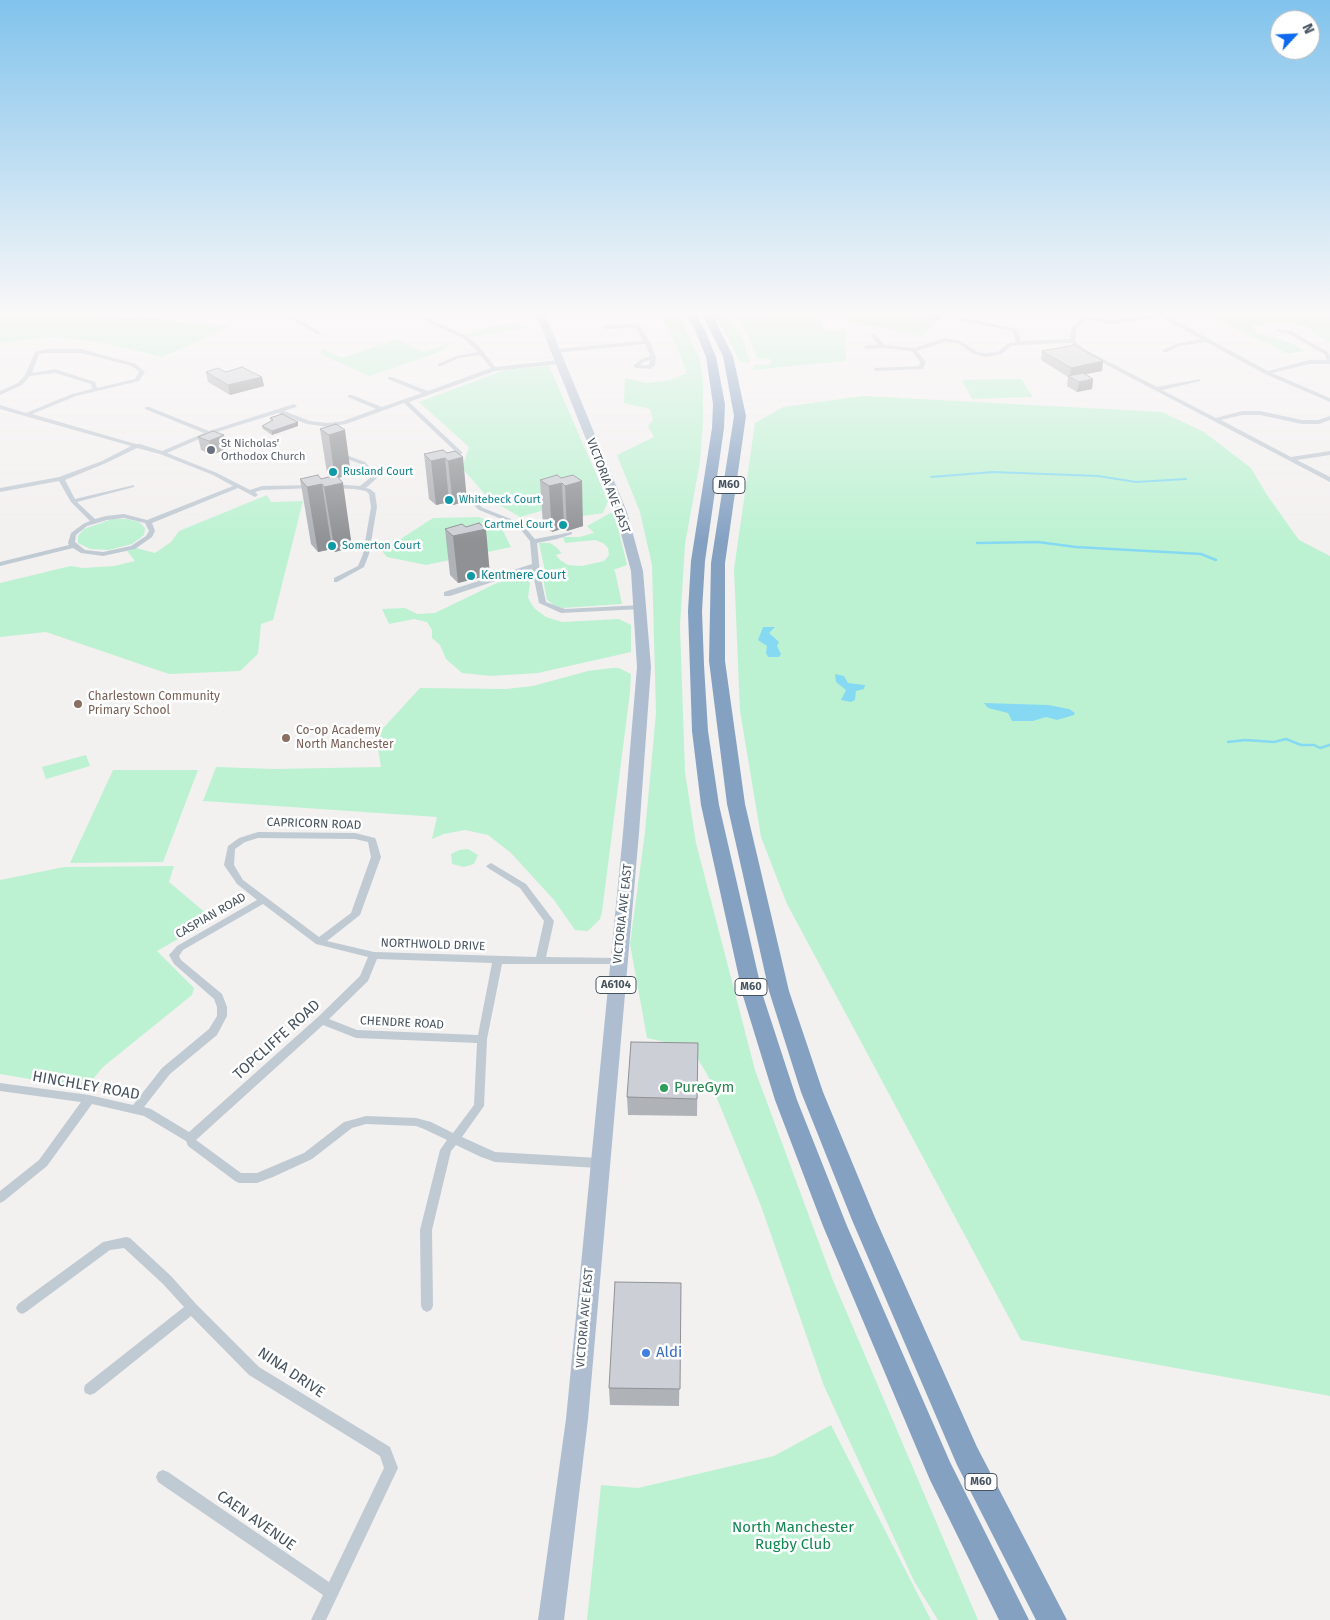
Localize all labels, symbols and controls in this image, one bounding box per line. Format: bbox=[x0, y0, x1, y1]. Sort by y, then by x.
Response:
north arrow bbox=[1270, 10, 1320, 60]
text: N bbox=[1298, 21, 1318, 37]
place label: St Nicholas' Orthodox Church bbox=[221, 437, 305, 463]
street label: VICTORIA AVE EAST bbox=[583, 437, 633, 535]
marker: St Nicholas' Orthodox Church bbox=[205, 444, 217, 456]
place label: Rusland Court bbox=[343, 465, 413, 479]
marker: Rusland Court bbox=[327, 466, 339, 478]
road number: M60 bbox=[713, 476, 745, 494]
place label: Whitebeck Court bbox=[459, 493, 541, 507]
marker: Whitebeck Court bbox=[443, 494, 455, 506]
place label: Cartmel Court bbox=[484, 518, 553, 532]
marker: Cartmel Court bbox=[557, 519, 569, 531]
place label: Somerton Court bbox=[342, 539, 421, 553]
marker: Somerton Court bbox=[326, 540, 338, 552]
place label: Kentmere Court bbox=[481, 569, 566, 583]
marker: Kentmere Court bbox=[465, 570, 477, 582]
place label: Charlestown Community Primary School bbox=[88, 690, 220, 718]
marker: Charlestown Community Primary School bbox=[72, 698, 84, 710]
place label: Co-op Academy North Manchester bbox=[296, 724, 394, 752]
marker: Co-op Academy North Manchester bbox=[280, 732, 292, 744]
street label: CAPRICORN ROAD bbox=[266, 815, 362, 833]
street label: VICTORIA AVE EAST bbox=[611, 863, 635, 965]
street label: CASPIAN ROAD bbox=[173, 890, 249, 942]
street label: NORTHWOLD DRIVE bbox=[380, 936, 486, 954]
road number: A6104 bbox=[596, 976, 636, 994]
road number: M60 bbox=[735, 979, 767, 996]
street label: TOPCLIFFE ROAD bbox=[230, 996, 324, 1084]
street label: CHENDRE ROAD bbox=[360, 1014, 444, 1032]
street label: HINCHLEY ROAD bbox=[31, 1068, 141, 1104]
place label: PureGym bbox=[674, 1079, 734, 1097]
marker: PureGym bbox=[658, 1082, 670, 1094]
street label: VICTORIA AVE EAST bbox=[573, 1267, 597, 1369]
street label: NINA DRIVE bbox=[254, 1344, 328, 1402]
place label: Aldi bbox=[656, 1344, 682, 1362]
marker: Aldi bbox=[640, 1347, 652, 1359]
road number: M60 bbox=[965, 1474, 997, 1490]
street label: CAEN AVENUE bbox=[213, 1487, 299, 1555]
park label: North Manchester Rugby Club bbox=[732, 1519, 854, 1554]

